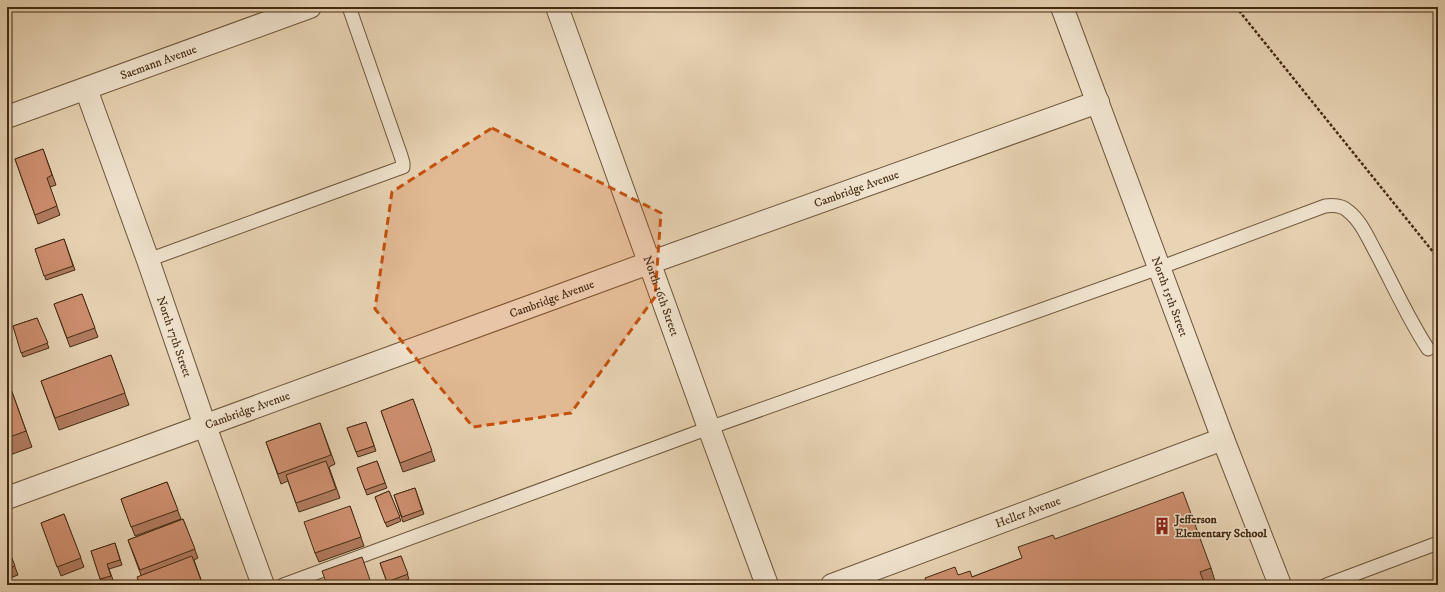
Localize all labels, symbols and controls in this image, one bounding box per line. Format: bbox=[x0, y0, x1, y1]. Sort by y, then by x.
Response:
street label: Saemann Avenue bbox=[118, 42, 199, 83]
street label: Cambridge Avenue bbox=[812, 167, 901, 211]
street label: North 16th Street bbox=[639, 254, 682, 338]
street label: North 15th Street bbox=[1148, 255, 1191, 339]
street label: Cambridge Avenue bbox=[507, 277, 596, 321]
street label: North 17th Street bbox=[153, 294, 195, 379]
street label: Cambridge Avenue bbox=[203, 388, 292, 433]
street label: Heller Avenue bbox=[993, 493, 1063, 531]
place label: Jefferson Elementary School bbox=[1173, 512, 1267, 541]
building icon: Jefferson Elementary School bbox=[1152, 516, 1172, 536]

